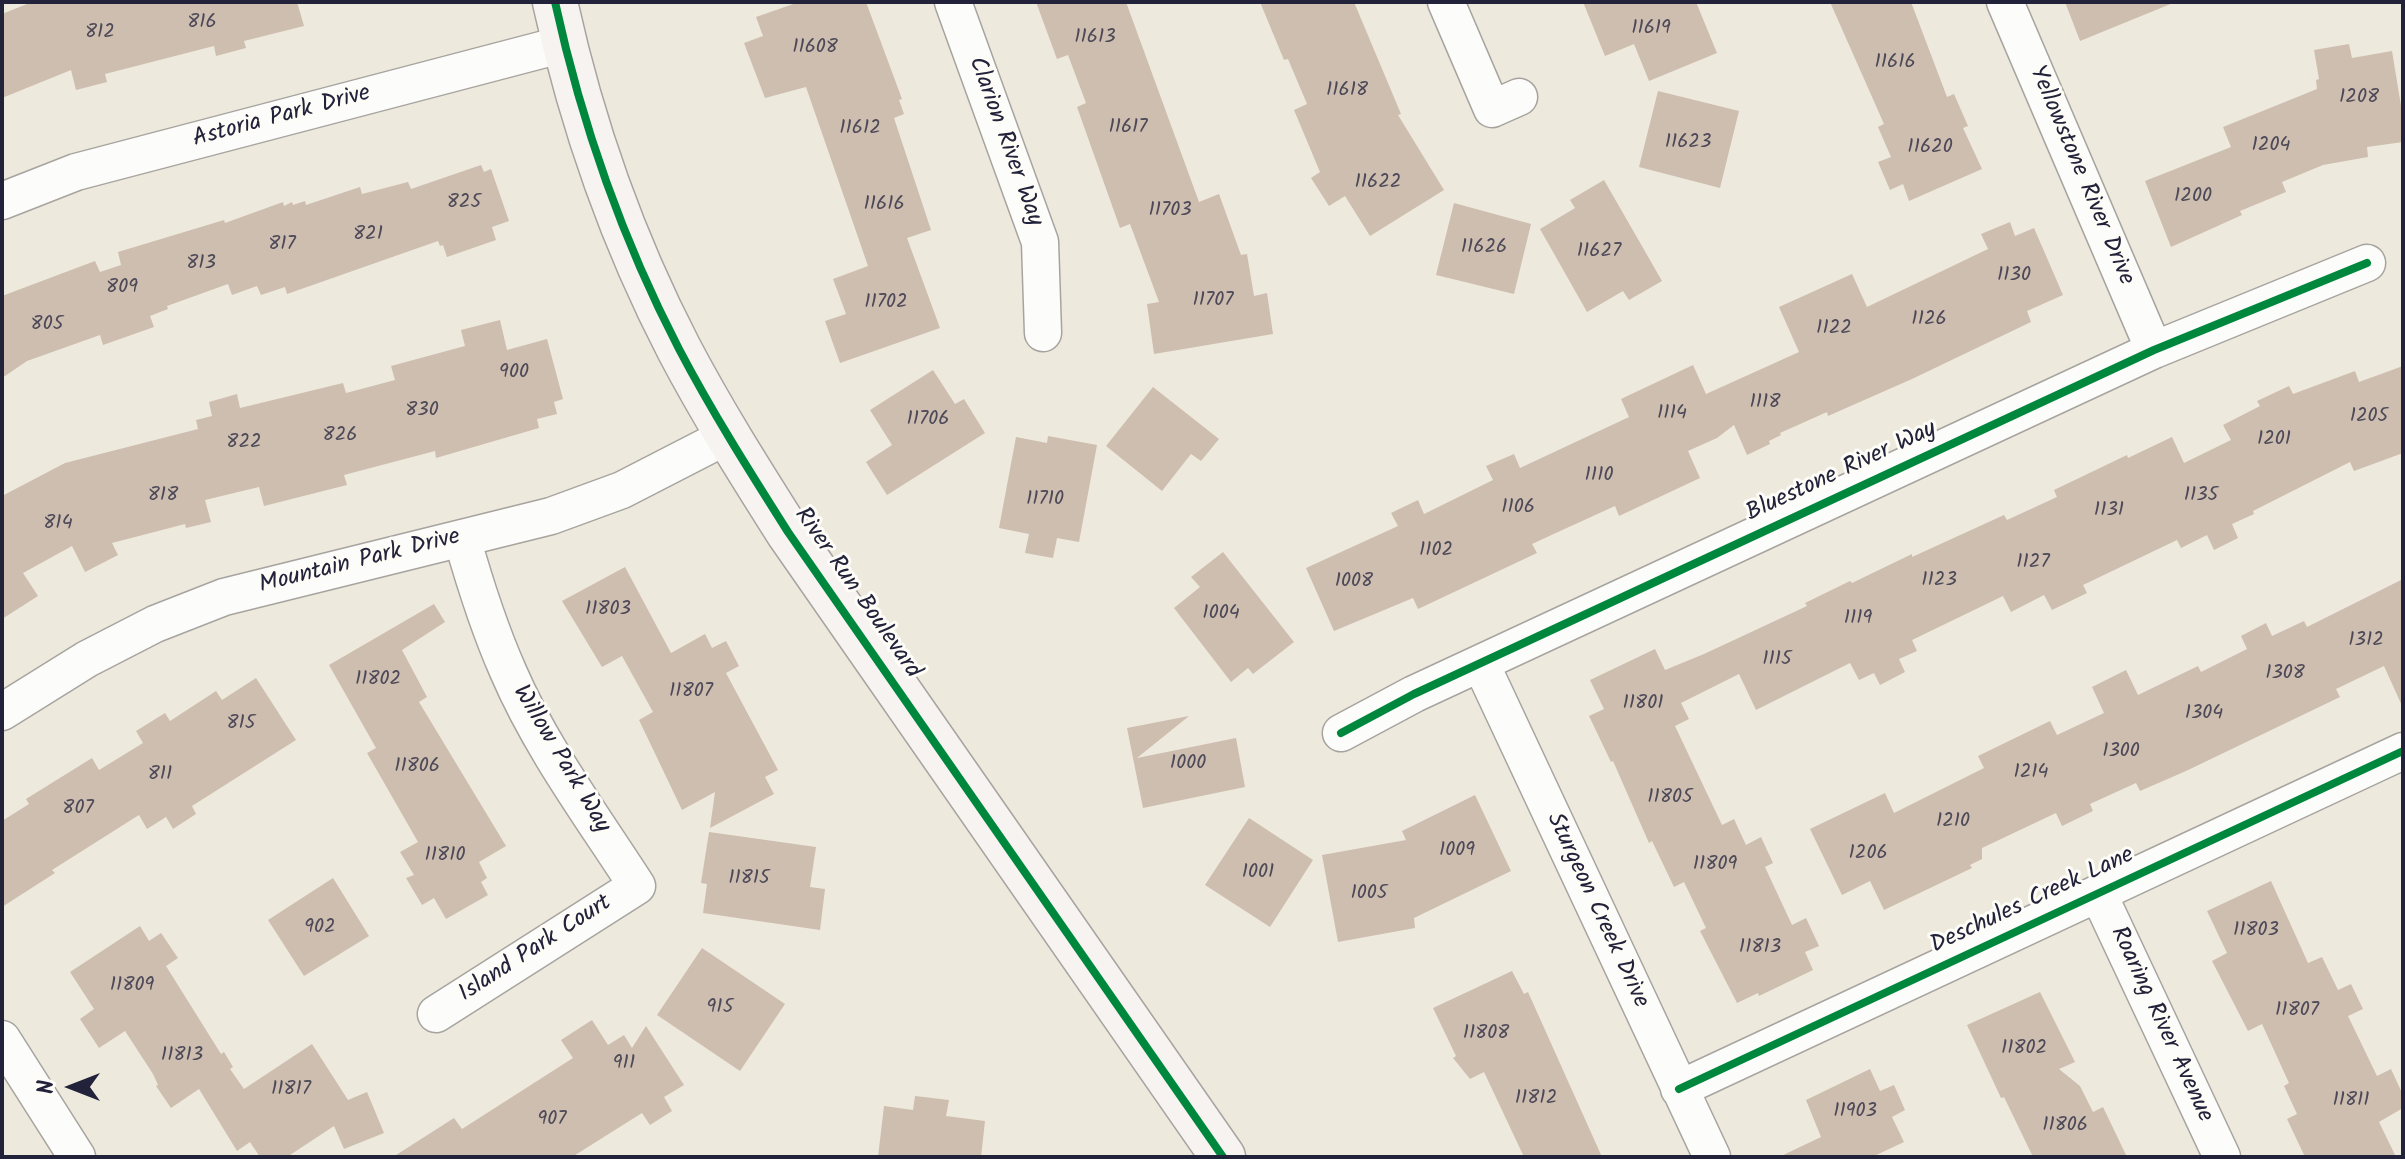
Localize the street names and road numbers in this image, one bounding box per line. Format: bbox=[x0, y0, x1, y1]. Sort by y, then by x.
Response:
street label: Clarion River Way bbox=[960, 53, 1048, 231]
street label: Yellowstone River Drive bbox=[2021, 62, 2139, 290]
street label: Astoria Park Drive bbox=[190, 80, 374, 156]
street label: Bluestone River Way bbox=[1742, 416, 1942, 530]
street label: River Run Boulevard bbox=[786, 503, 926, 685]
street label: Mountain Park Drive bbox=[257, 524, 463, 602]
street label: Willow Park Way bbox=[505, 681, 615, 839]
street label: Sturgeon Creek Drive bbox=[1538, 809, 1654, 1013]
street label: Deschules Creek Lane bbox=[1927, 842, 2139, 962]
street label: Island Park Court bbox=[454, 890, 618, 1010]
street label: Roaring River Avenue bbox=[2102, 923, 2218, 1127]

